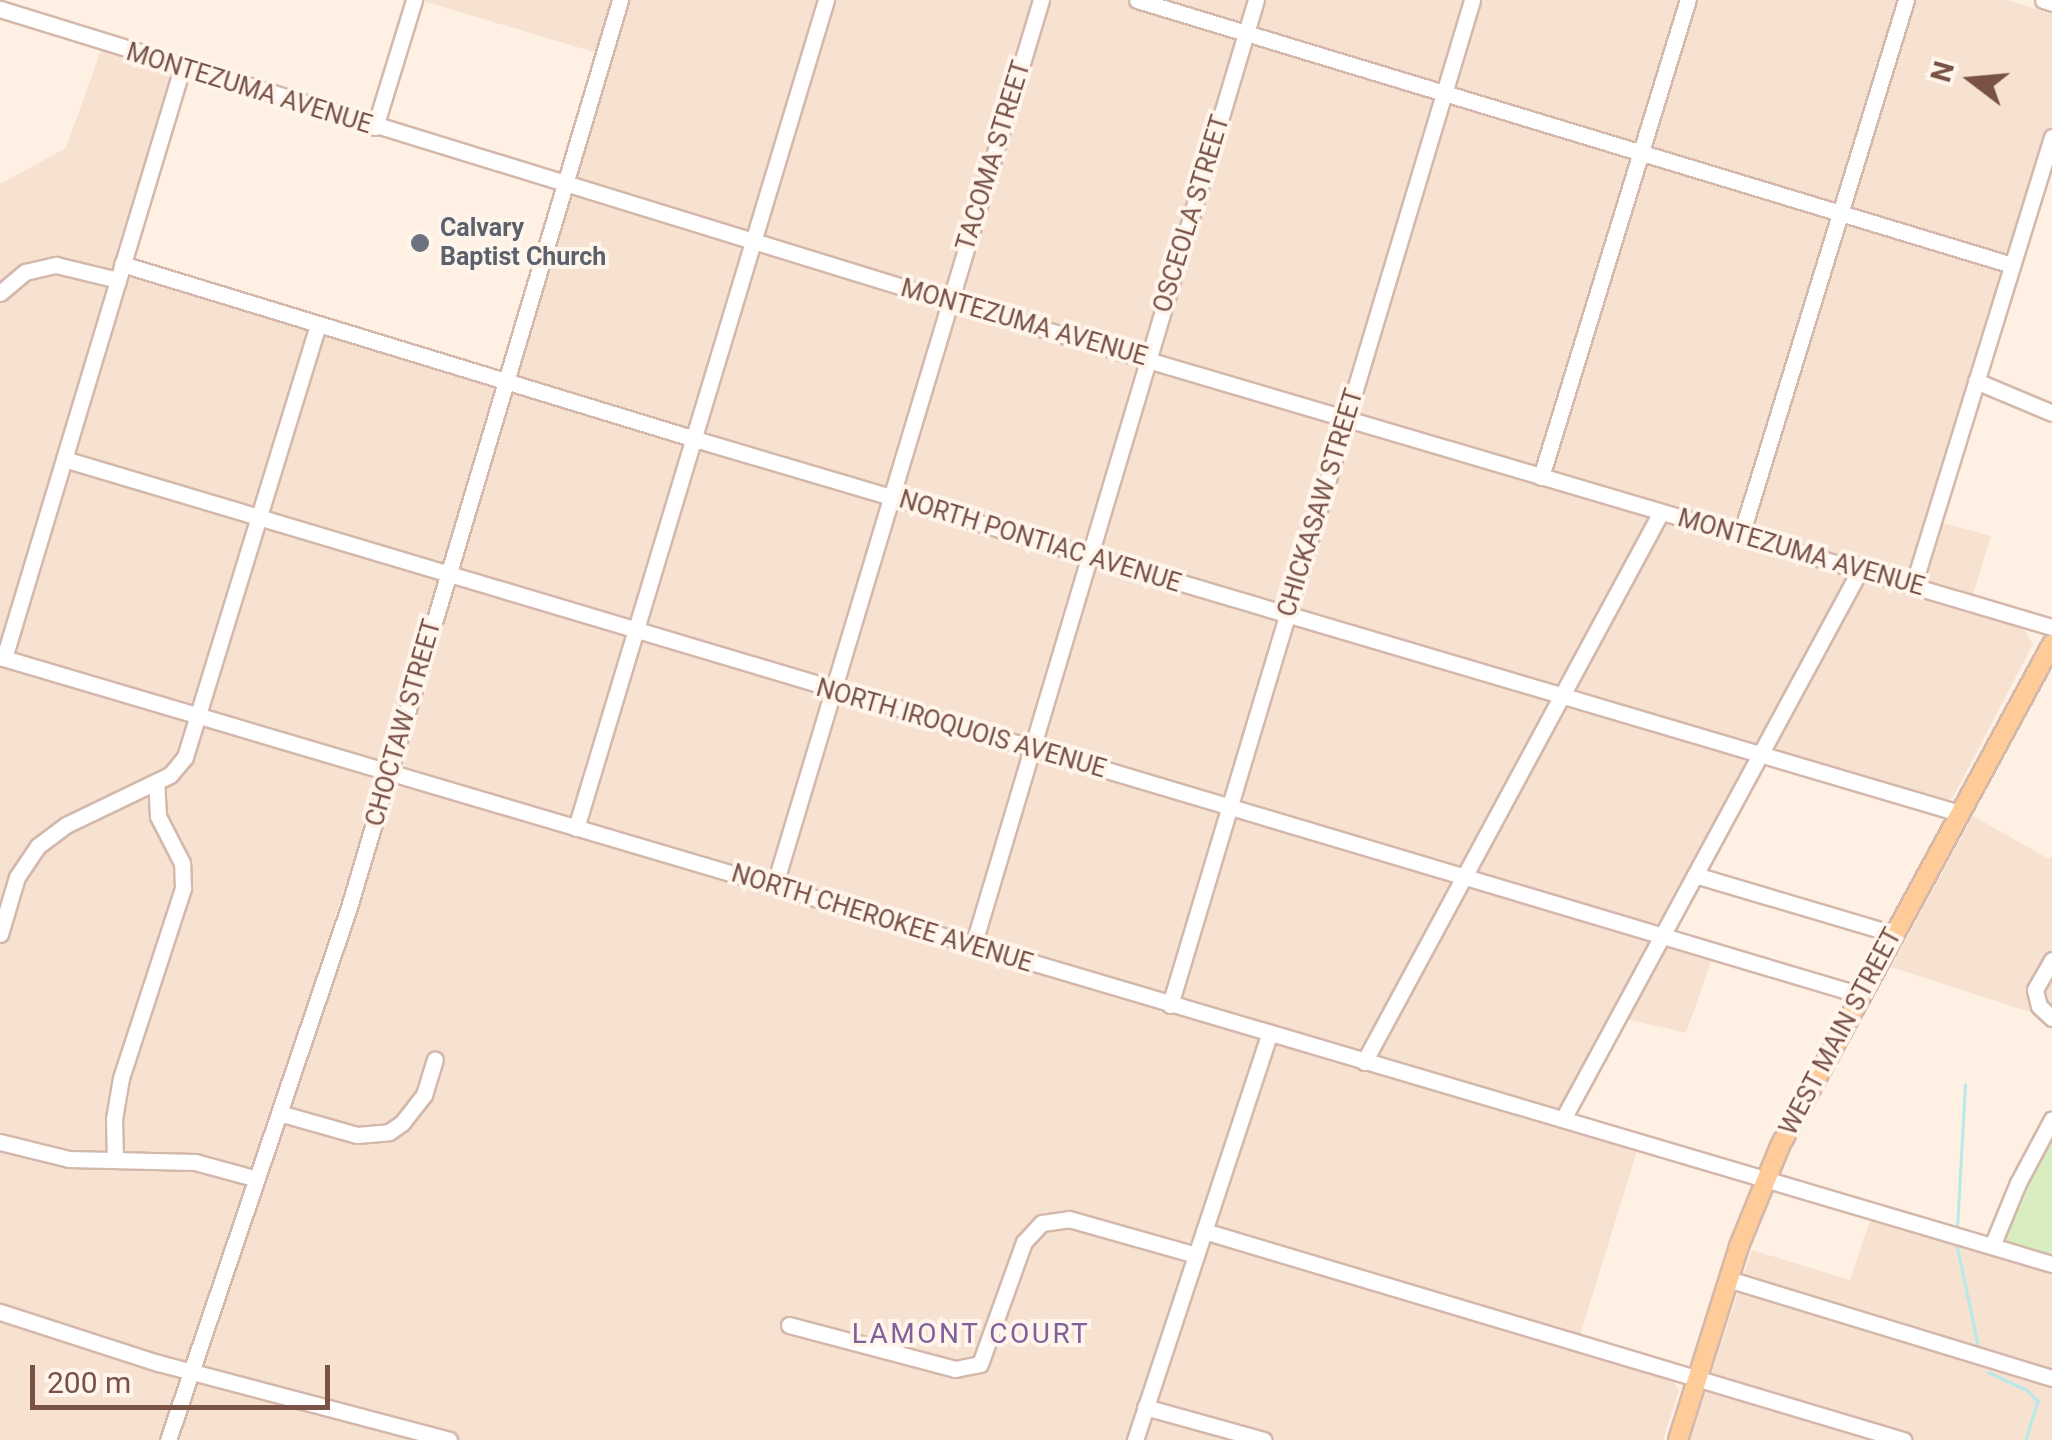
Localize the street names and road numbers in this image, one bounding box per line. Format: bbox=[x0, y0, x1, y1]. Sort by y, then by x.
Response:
street label: MONTEZUMA AVENUE bbox=[123, 37, 375, 141]
street label: TACOMA STREET bbox=[951, 57, 1037, 255]
street label: OSCEOLA STREET bbox=[1148, 112, 1236, 316]
street label: MONTEZUMA AVENUE bbox=[897, 273, 1151, 373]
street label: CHICKASAW STREET bbox=[1272, 385, 1370, 621]
street label: NORTH PONTIAC AVENUE bbox=[895, 485, 1185, 599]
street label: MONTEZUMA AVENUE bbox=[1674, 503, 1928, 603]
street label: CHOCTAW STREET bbox=[360, 616, 448, 830]
street label: NORTH IROQUOIS AVENUE bbox=[813, 673, 1109, 785]
street label: NORTH CHEROKEE AVENUE bbox=[728, 859, 1036, 979]
street label: WEST MAIN STREET bbox=[1774, 923, 1908, 1141]

